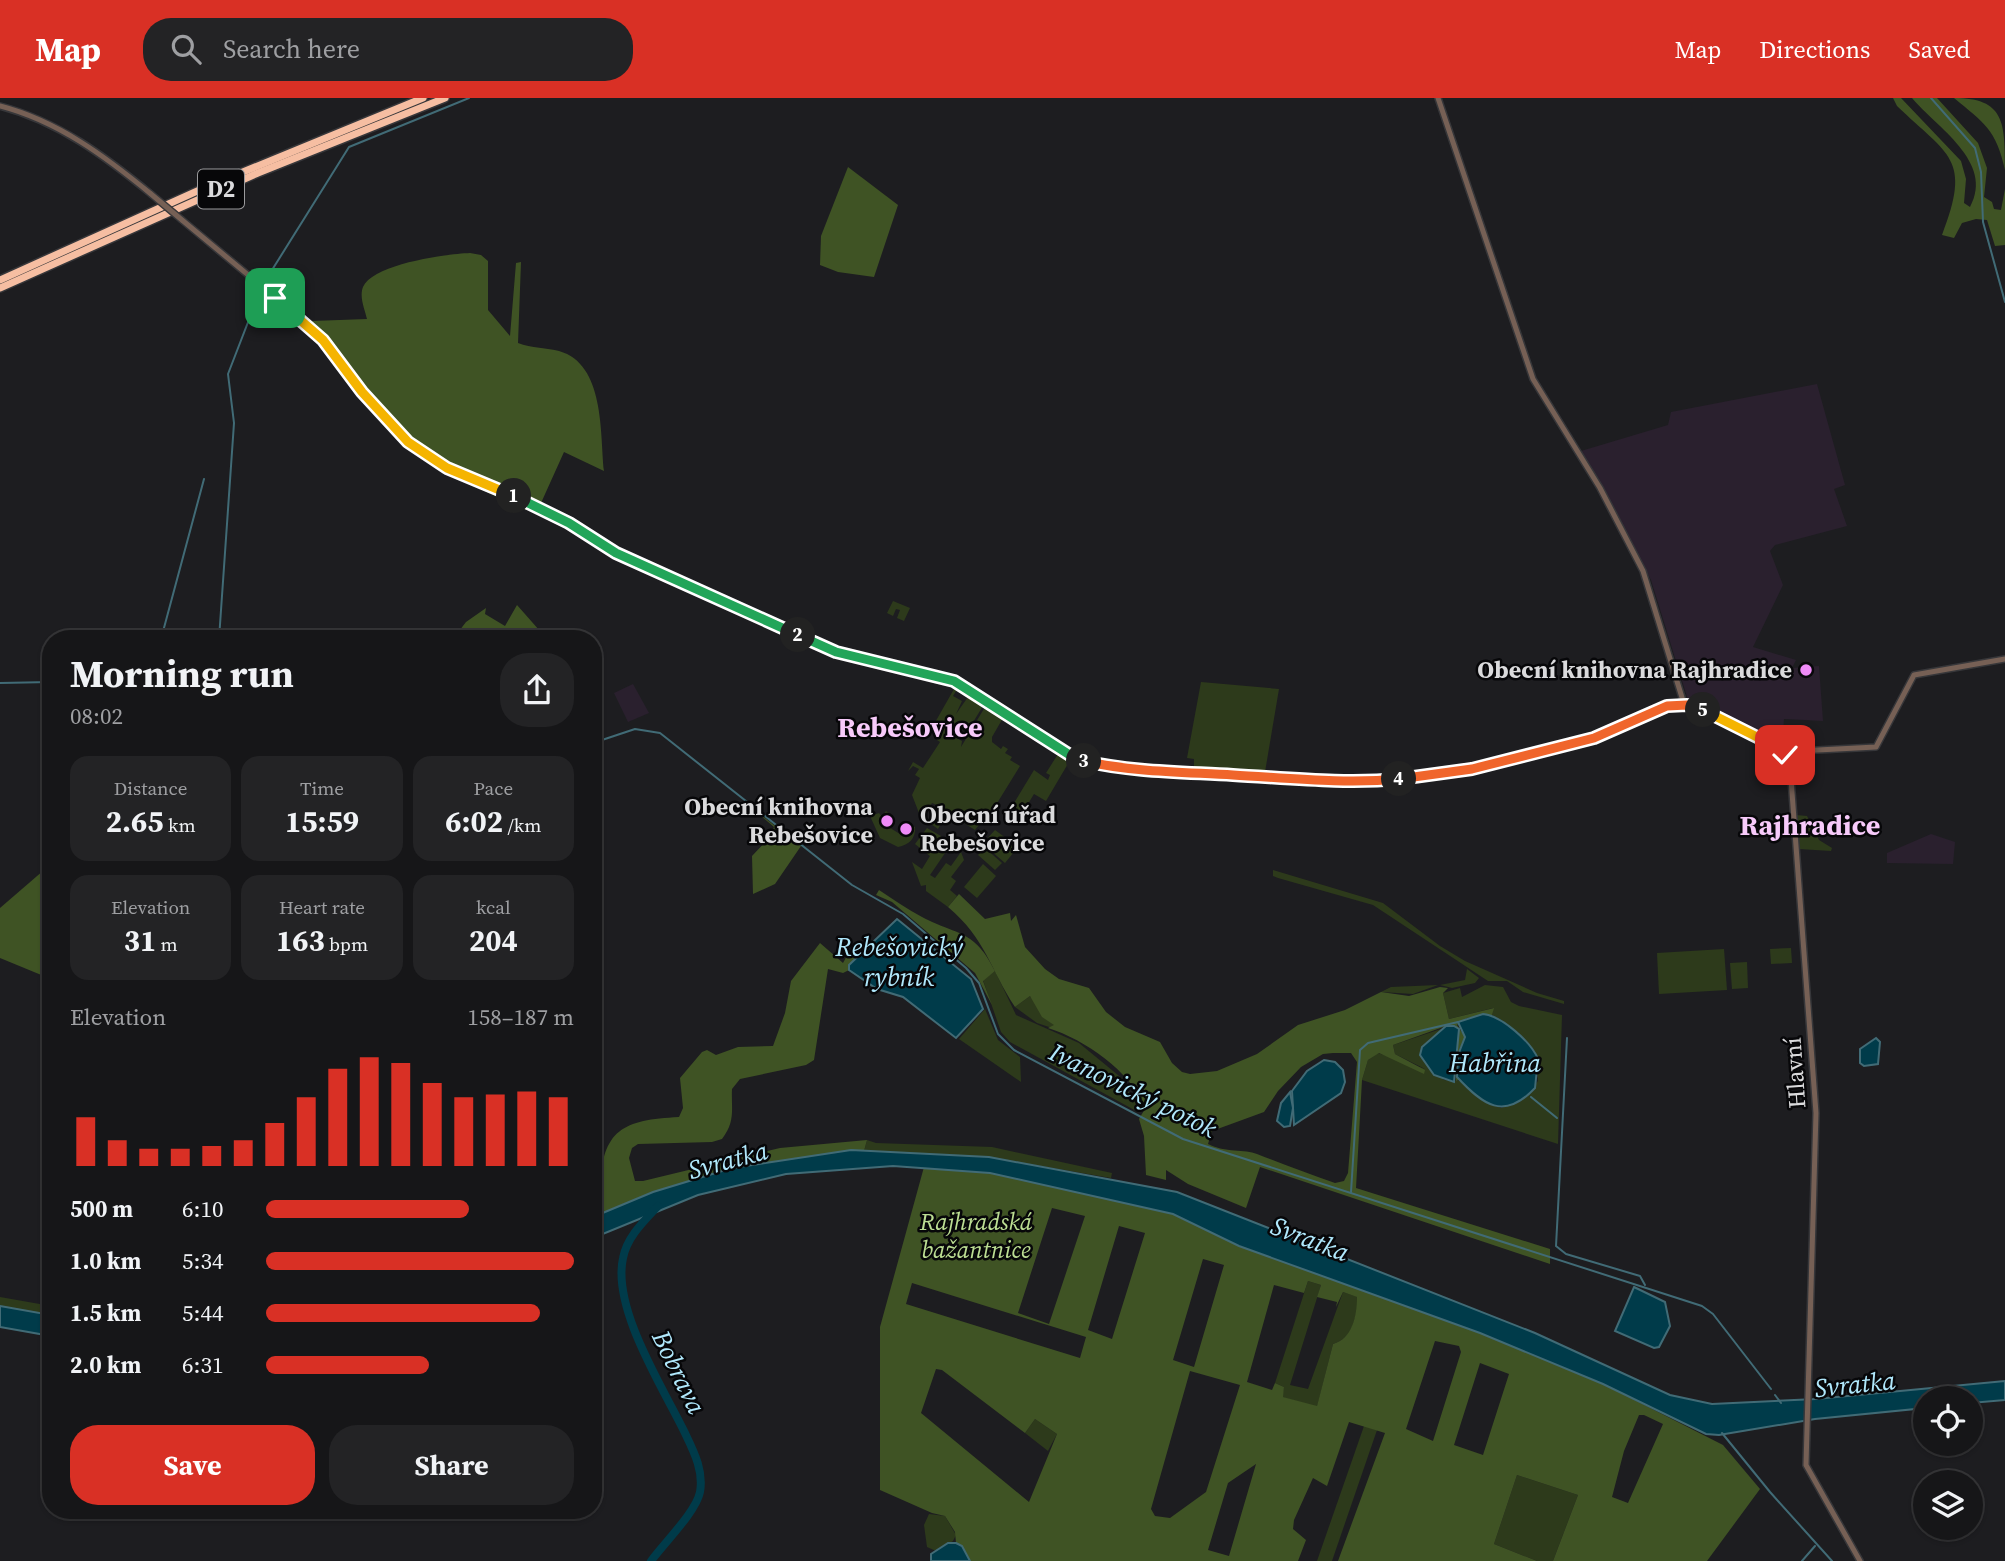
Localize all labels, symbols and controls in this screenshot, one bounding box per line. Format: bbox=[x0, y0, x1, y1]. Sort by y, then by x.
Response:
search box bbox=[143, 18, 633, 81]
text: Map bbox=[35, 27, 101, 72]
icon: search bbox=[167, 30, 205, 68]
text: Search here bbox=[223, 31, 360, 67]
text: Map bbox=[1674, 33, 1721, 66]
text: Directions bbox=[1759, 33, 1870, 66]
text: Saved bbox=[1908, 33, 1970, 66]
road number: D2 bbox=[198, 170, 244, 208]
pin bbox=[245, 268, 305, 328]
icon: arrive bbox=[256, 279, 294, 317]
pin: 1 bbox=[496, 478, 532, 514]
text: 1 bbox=[508, 482, 519, 508]
pin: 2 bbox=[780, 618, 816, 652]
text: 2 bbox=[792, 621, 803, 647]
text: Morning run bbox=[70, 648, 294, 700]
button: share bbox=[500, 653, 574, 727]
place label: Obecní knihovna Rajhradice bbox=[1477, 653, 1792, 686]
marker: Obecní knihovna Rajhradice bbox=[1798, 662, 1814, 678]
pin: 5 bbox=[1686, 692, 1720, 728]
text: 5 bbox=[1697, 696, 1708, 722]
text: 08:02 bbox=[70, 700, 123, 732]
district label: Rebešovice bbox=[837, 708, 983, 746]
pin bbox=[1755, 725, 1815, 785]
icon: check bbox=[1766, 736, 1804, 774]
pin: 3 bbox=[1066, 744, 1102, 778]
text: 3 bbox=[1078, 747, 1089, 773]
pin: 4 bbox=[1382, 762, 1416, 796]
text: 4 bbox=[1393, 765, 1404, 791]
text: Distance bbox=[114, 775, 187, 801]
text: Time bbox=[300, 775, 344, 801]
text: Pace bbox=[473, 775, 513, 801]
place label: Obecní knihovna Rebešovice bbox=[684, 790, 873, 851]
place label: Obecní úřad Rebešovice bbox=[920, 798, 1056, 859]
text: 2.65 bbox=[106, 801, 164, 842]
text: 15:59 bbox=[285, 801, 359, 842]
text: 6:02 bbox=[445, 801, 503, 842]
district label: Rajhradice bbox=[1740, 806, 1880, 844]
text: km bbox=[164, 812, 196, 838]
text: /km bbox=[503, 812, 541, 838]
marker: Obecní knihovna Rebešovice bbox=[879, 813, 895, 829]
marker: Obecní úřad Rebešovice bbox=[898, 821, 914, 837]
text: Elevation bbox=[111, 894, 190, 920]
text: Heart rate bbox=[279, 894, 365, 920]
text: kcal bbox=[476, 894, 511, 920]
text: 31 bbox=[124, 920, 156, 961]
text: 163 bbox=[276, 920, 325, 961]
text: 204 bbox=[469, 920, 518, 961]
water label: Rebešovický rybník bbox=[834, 929, 963, 995]
text: m bbox=[156, 931, 178, 957]
text: bpm bbox=[325, 931, 368, 957]
text: Elevation bbox=[70, 1001, 166, 1033]
text: 158–187 m bbox=[467, 1001, 574, 1033]
water label: Ivanovický potok bbox=[1042, 1033, 1223, 1146]
street label: Hlavní bbox=[1776, 1036, 1813, 1110]
water label: Habřina bbox=[1448, 1045, 1542, 1081]
water label: Svratka bbox=[684, 1132, 772, 1188]
text: 500 m bbox=[70, 1193, 133, 1225]
text: 6:10 bbox=[182, 1193, 223, 1225]
park label: Rajhradská bažantnice bbox=[919, 1205, 1033, 1266]
water label: Svratka bbox=[1266, 1208, 1355, 1270]
text: 1.0 km bbox=[70, 1245, 141, 1277]
text: 5:34 bbox=[182, 1245, 223, 1277]
text: 1.5 km bbox=[70, 1297, 141, 1329]
text: 5:44 bbox=[182, 1297, 223, 1329]
water label: Bobrava bbox=[643, 1323, 715, 1420]
text: 2.0 km bbox=[70, 1349, 141, 1381]
text: 6:31 bbox=[182, 1349, 223, 1381]
water label: Svratka bbox=[1813, 1362, 1898, 1406]
map controls bbox=[1913, 1386, 1983, 1540]
button: locate bbox=[1913, 1386, 1983, 1456]
button: Save bbox=[70, 1425, 315, 1505]
button: Share bbox=[329, 1425, 574, 1505]
button: layers bbox=[1913, 1470, 1983, 1540]

